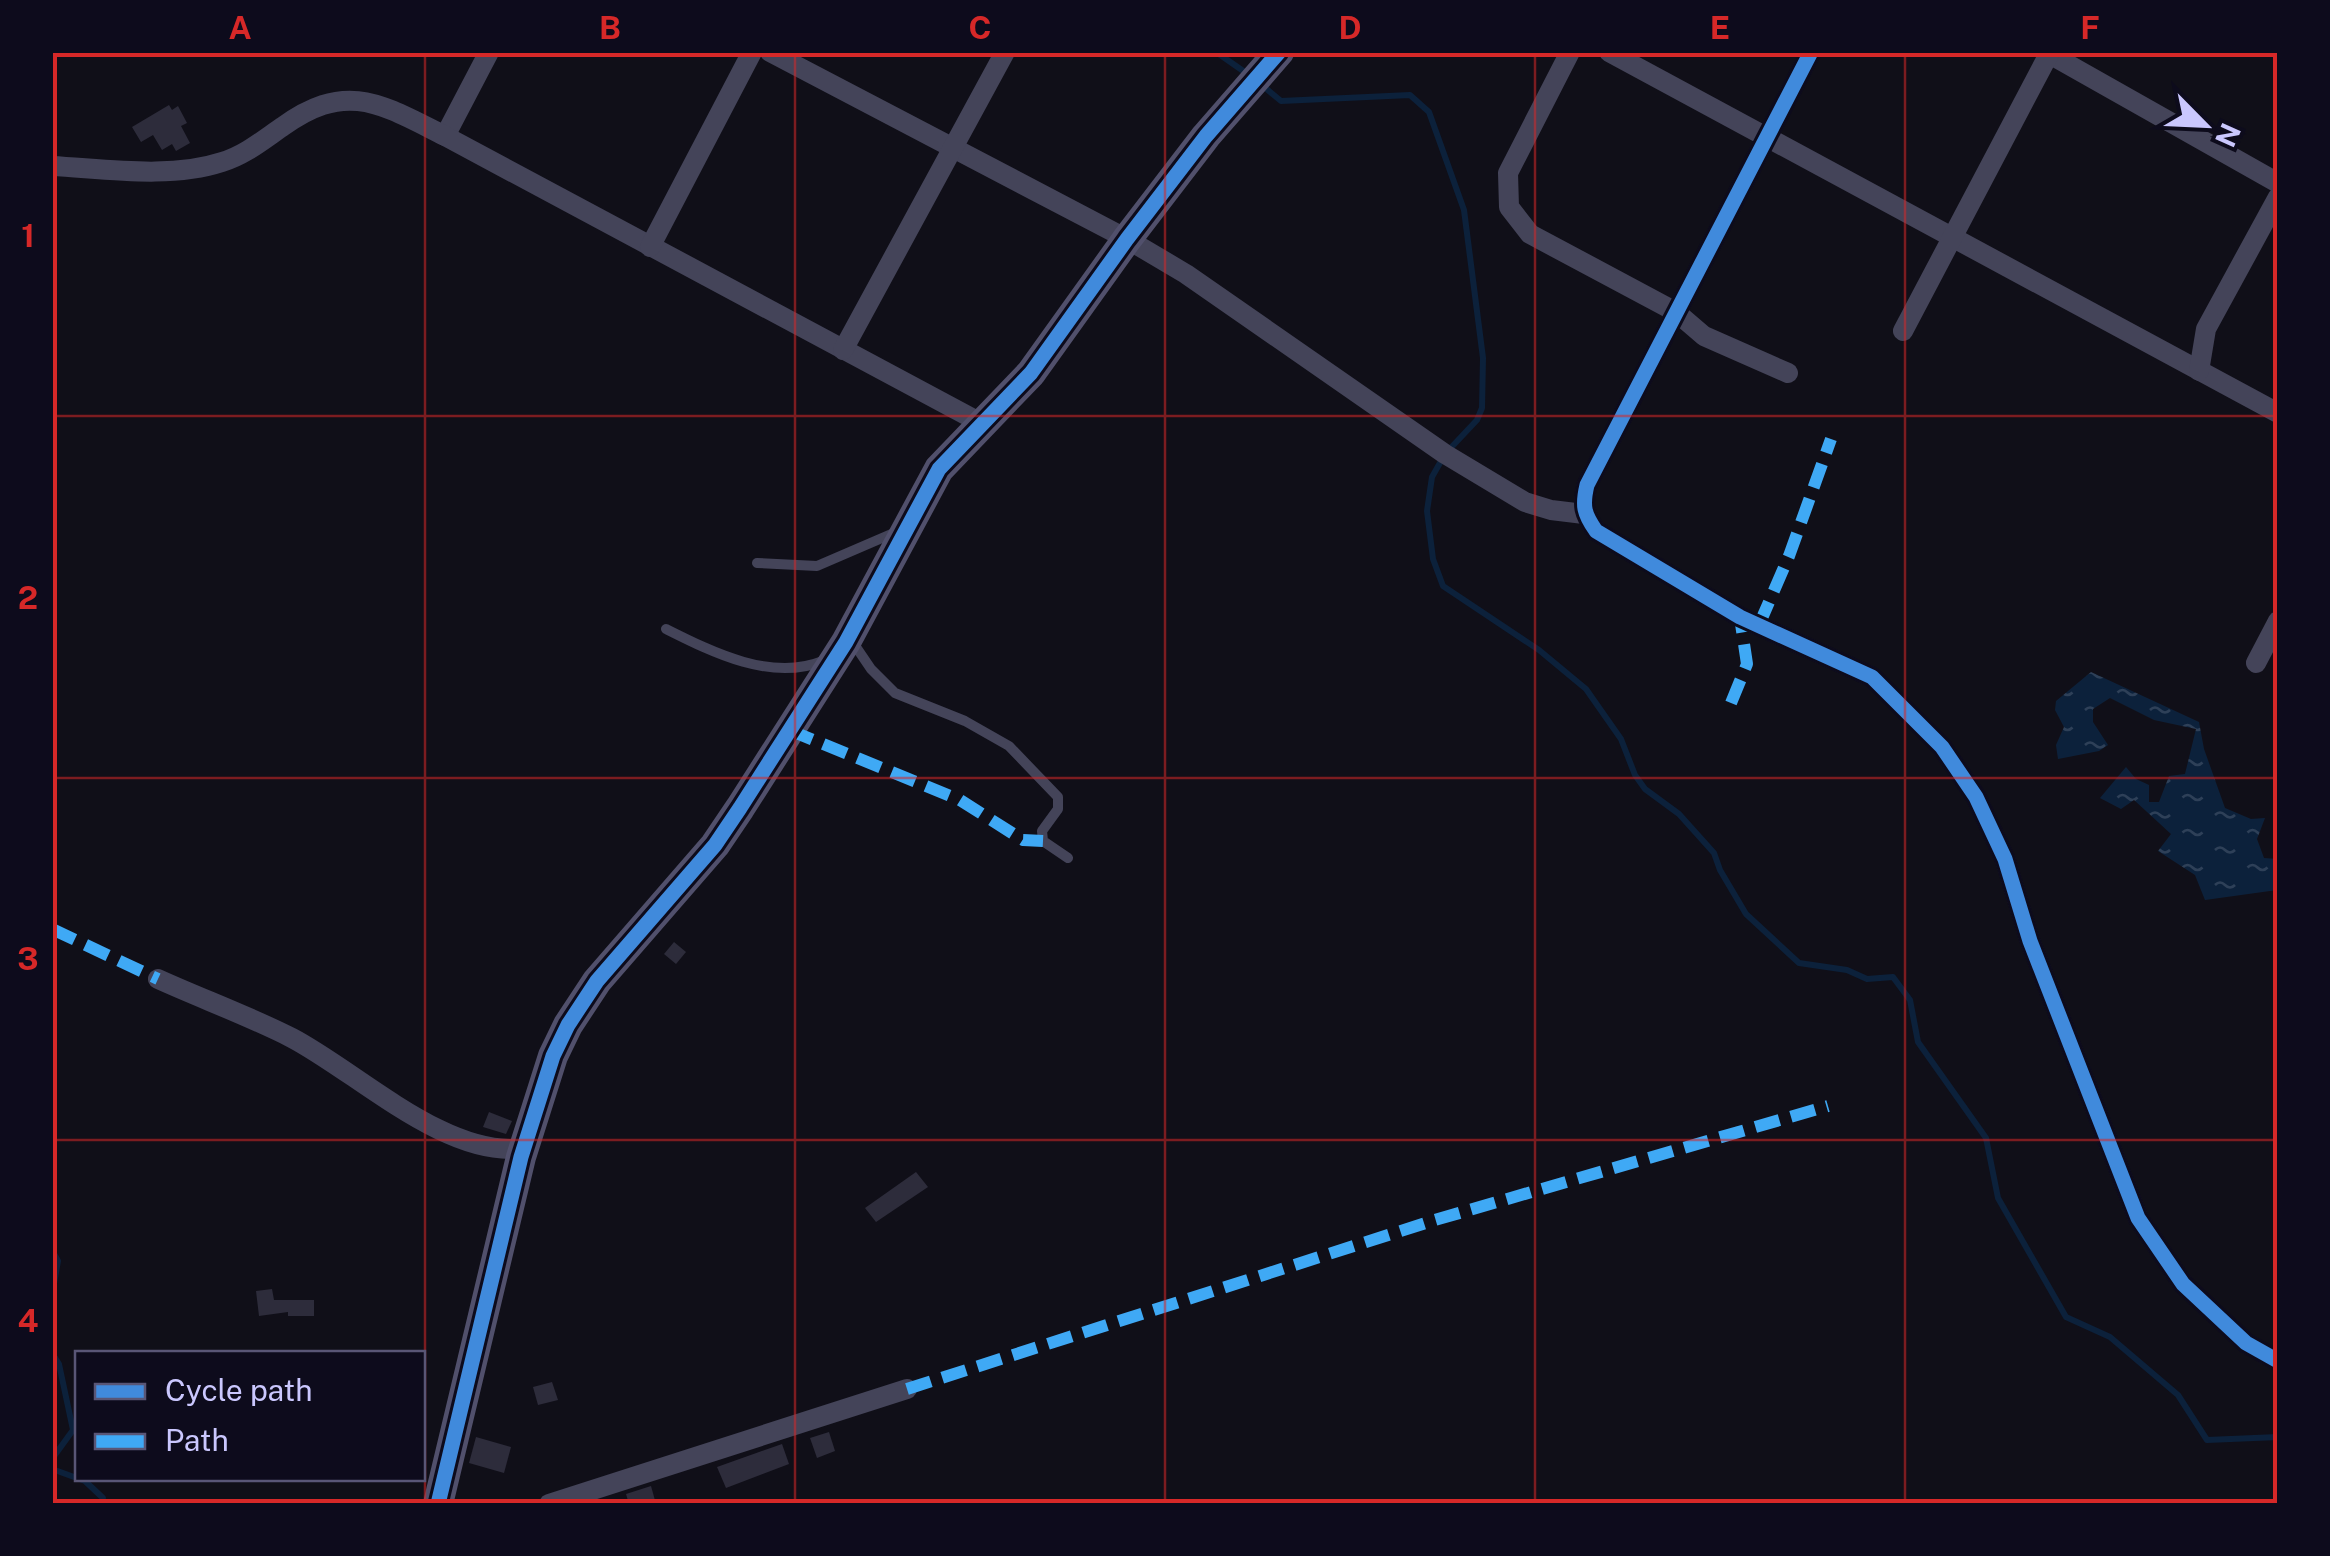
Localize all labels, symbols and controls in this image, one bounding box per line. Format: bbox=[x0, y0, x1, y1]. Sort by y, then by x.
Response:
text: A bbox=[228, 9, 252, 46]
text: B bbox=[599, 9, 621, 46]
text: C bbox=[969, 9, 991, 46]
text: D bbox=[1338, 9, 1362, 46]
text: E bbox=[1710, 9, 1730, 46]
text: F bbox=[2080, 9, 2100, 46]
north arrow bbox=[2155, 75, 2255, 175]
text: N bbox=[2209, 119, 2248, 152]
text: 1 bbox=[21, 217, 35, 254]
text: 2 bbox=[18, 579, 38, 616]
text: 3 bbox=[17, 940, 39, 977]
text: 4 bbox=[18, 1302, 39, 1339]
legend bbox=[75, 1351, 425, 1481]
text: Cycle path bbox=[165, 1372, 313, 1408]
text: Path bbox=[165, 1422, 229, 1458]

